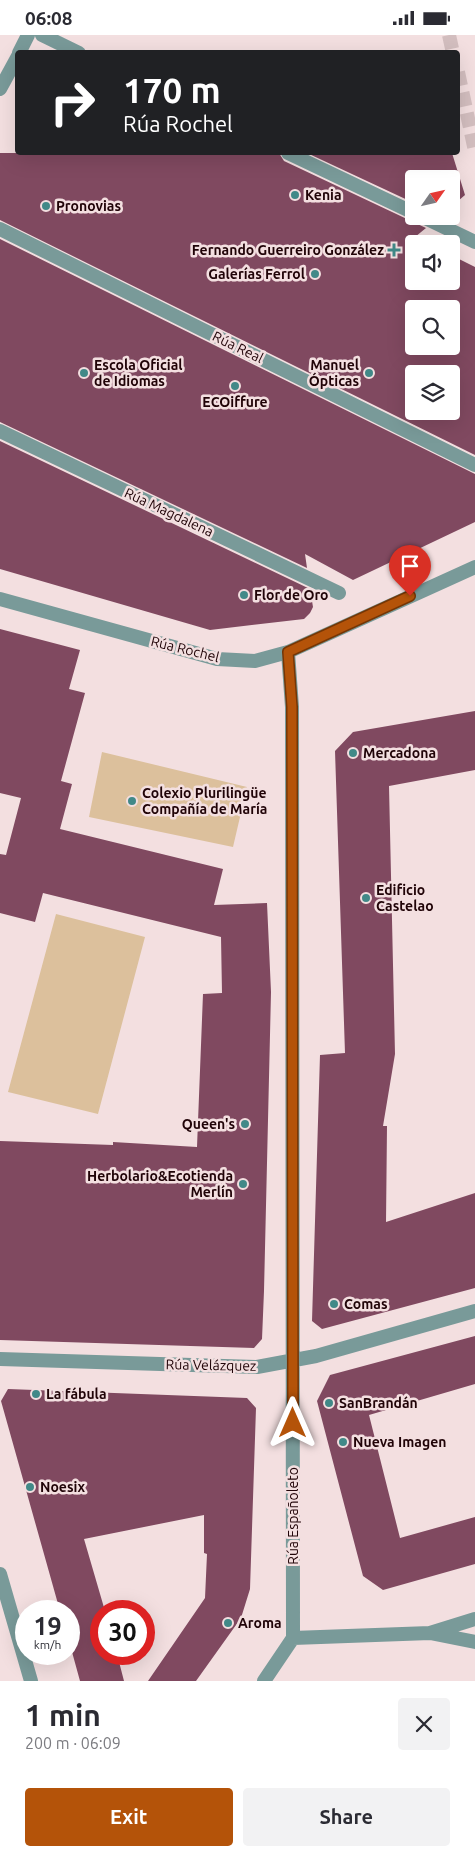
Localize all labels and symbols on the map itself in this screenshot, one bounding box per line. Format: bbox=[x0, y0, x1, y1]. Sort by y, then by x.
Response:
north arrow bbox=[405, 170, 460, 225]
place label: Kenia bbox=[305, 187, 342, 203]
marker: Kenia bbox=[289, 189, 301, 201]
place label: Pronovias bbox=[56, 198, 121, 214]
marker: Pronovias bbox=[40, 200, 52, 212]
place label: Fernando Guerreiro González bbox=[192, 242, 384, 258]
marker: Fernando Guerreiro González bbox=[388, 244, 400, 256]
place label: Galerías Ferrol bbox=[208, 266, 305, 282]
marker: Galerías Ferrol bbox=[309, 268, 321, 280]
street label: Rúa Real bbox=[210, 328, 266, 366]
place label: Escola Oficial de Idiomas bbox=[94, 357, 183, 389]
place label: Manuel Ópticas bbox=[309, 357, 359, 389]
marker: Escola Oficial de Idiomas bbox=[78, 367, 90, 379]
marker: Manuel Ópticas bbox=[363, 367, 375, 379]
marker: ECOiffure bbox=[229, 380, 241, 392]
place label: ECOiffure bbox=[202, 394, 268, 410]
street label: Rúa Magdalena bbox=[122, 484, 216, 540]
pin bbox=[389, 545, 431, 596]
place label: Flor de Oro bbox=[254, 587, 328, 603]
marker: Flor de Oro bbox=[238, 589, 250, 601]
street label: Rúa Rochel bbox=[149, 633, 221, 665]
place label: Mercadona bbox=[363, 745, 436, 761]
marker: Mercadona bbox=[347, 747, 359, 759]
place label: Colexio Plurilingüe Compañía de María bbox=[142, 785, 267, 817]
marker: Colexio Plurilingüe Compañía de María bbox=[126, 795, 138, 807]
place label: Edificio Castelao bbox=[376, 882, 434, 914]
marker: Edificio Castelao bbox=[360, 892, 372, 904]
place label: Queen's bbox=[182, 1116, 235, 1132]
marker: Queen's bbox=[239, 1118, 251, 1130]
place label: Herbolario&Ecotienda Merlín bbox=[87, 1168, 233, 1200]
marker: Herbolario&Ecotienda Merlín bbox=[237, 1178, 249, 1190]
place label: Comas bbox=[344, 1296, 388, 1312]
marker: Comas bbox=[328, 1298, 340, 1310]
street label: Rúa Velázquez bbox=[165, 1356, 257, 1374]
place label: La fábula bbox=[46, 1386, 107, 1402]
marker: La fábula bbox=[30, 1388, 42, 1400]
place label: SanBrandán bbox=[339, 1395, 418, 1411]
position arrow bbox=[266, 1396, 318, 1448]
marker: SanBrandán bbox=[323, 1397, 335, 1409]
place label: Nueva Imagen bbox=[353, 1434, 446, 1450]
marker: Nueva Imagen bbox=[337, 1436, 349, 1448]
street label: Rúa Españoleto bbox=[285, 1467, 301, 1565]
place label: Noesix bbox=[40, 1479, 85, 1495]
marker: Noesix bbox=[24, 1481, 36, 1493]
speed limit sign: 30 bbox=[90, 1600, 155, 1665]
place label: Aroma bbox=[238, 1615, 282, 1631]
marker: Aroma bbox=[222, 1617, 234, 1629]

